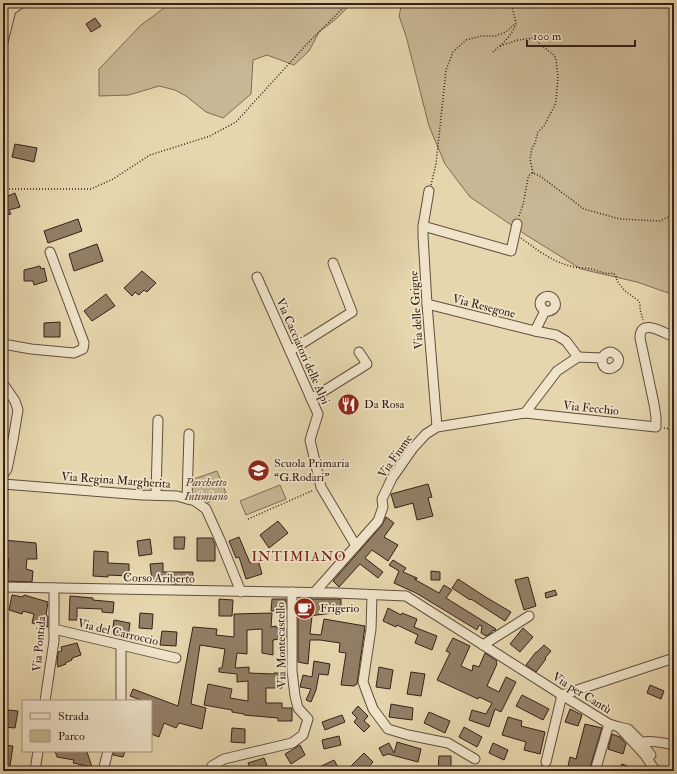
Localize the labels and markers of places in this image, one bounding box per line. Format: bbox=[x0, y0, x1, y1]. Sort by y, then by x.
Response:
restaurant icon: Da Rosa bbox=[336, 391, 362, 417]
place label: Da Rosa bbox=[364, 397, 406, 412]
place label: Scuola Primaria “G.Rodari” bbox=[274, 456, 350, 485]
school or university icon: Scuola Primaria “G.Rodari” bbox=[246, 457, 272, 483]
cafe icon: Frigerio bbox=[292, 595, 318, 621]
place label: Frigerio bbox=[320, 601, 359, 616]

